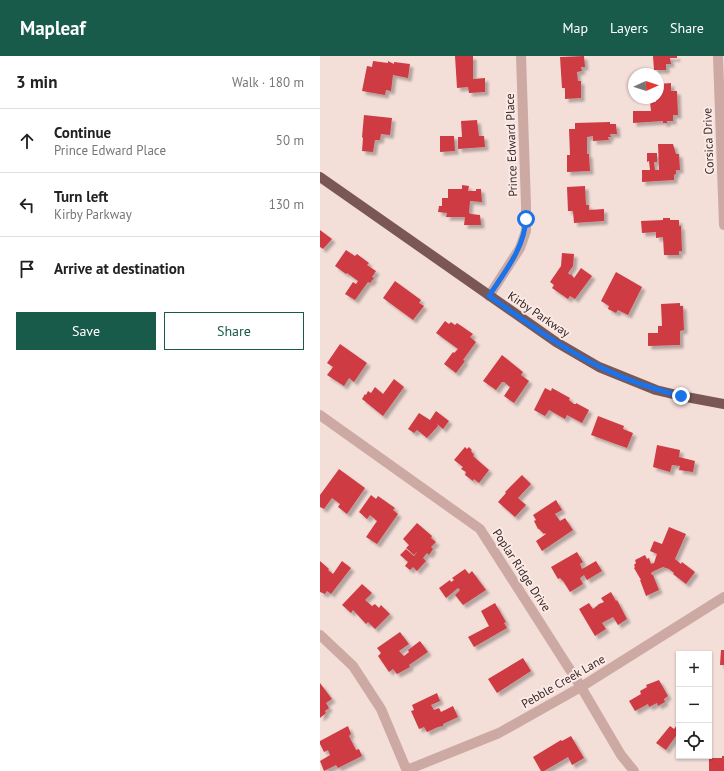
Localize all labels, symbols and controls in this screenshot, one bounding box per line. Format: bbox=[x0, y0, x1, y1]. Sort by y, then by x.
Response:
text: Mapleaf bbox=[20, 16, 86, 40]
text: Map bbox=[562, 19, 588, 37]
text: Layers bbox=[610, 19, 648, 37]
text: Share bbox=[670, 19, 704, 37]
north arrow bbox=[628, 68, 664, 104]
text: 3 min bbox=[16, 71, 57, 93]
text: Walk · 180 m bbox=[232, 74, 304, 91]
street label: Prince Edward Place bbox=[502, 93, 520, 197]
street label: Corsica Drive bbox=[699, 107, 717, 175]
text: Continue bbox=[54, 123, 111, 142]
icon: ahead bbox=[16, 130, 38, 152]
text: 50 m bbox=[276, 132, 304, 149]
text: Prince Edward Place bbox=[54, 142, 166, 159]
text: Turn left bbox=[54, 187, 108, 206]
icon: left bbox=[16, 194, 38, 216]
text: 130 m bbox=[269, 196, 304, 213]
text: Kirby Parkway bbox=[54, 206, 132, 223]
route start bbox=[517, 210, 535, 228]
icon: arrive bbox=[16, 258, 38, 280]
text: Arrive at destination bbox=[54, 259, 185, 278]
street label: Kirby Parkway bbox=[505, 288, 573, 341]
button: Save bbox=[16, 312, 156, 350]
button: Share bbox=[164, 312, 304, 350]
route end bbox=[672, 387, 690, 405]
street label: Poplar Ridge Drive bbox=[490, 526, 554, 614]
street label: Pebble Creek Lane bbox=[519, 651, 607, 711]
map controls bbox=[676, 651, 712, 759]
button: + bbox=[676, 651, 712, 687]
button: − bbox=[676, 687, 712, 723]
button: locate bbox=[676, 723, 712, 759]

